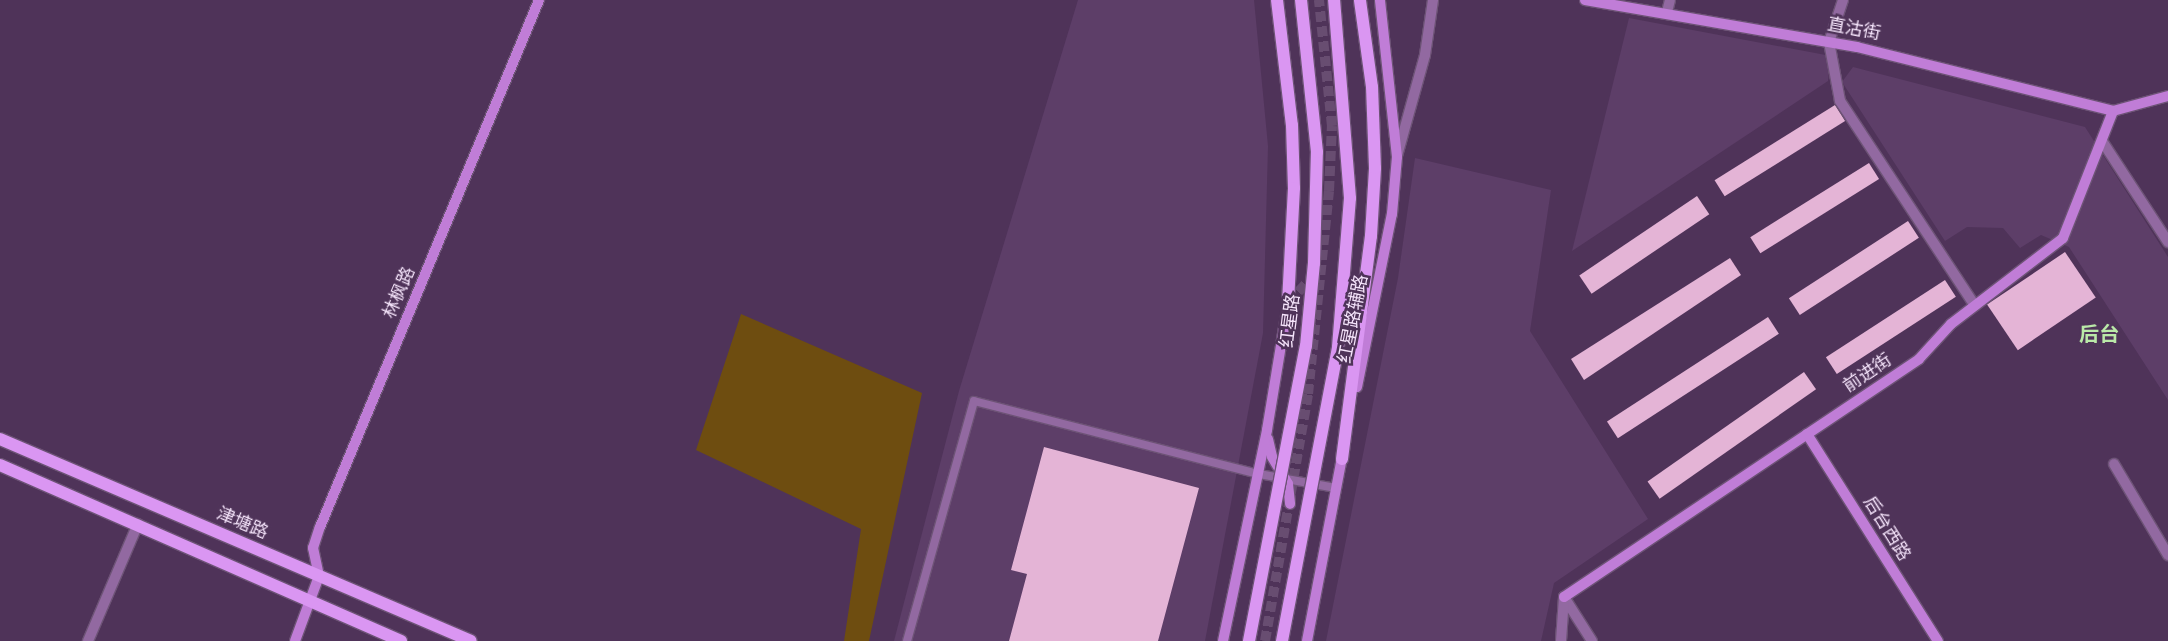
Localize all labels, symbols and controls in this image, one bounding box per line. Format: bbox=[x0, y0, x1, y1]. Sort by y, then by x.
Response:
street label: 直沽街 bbox=[1825, 14, 1883, 46]
street label: 林枫路 bbox=[380, 264, 420, 322]
street label: 红星路辅路 bbox=[1335, 273, 1373, 365]
street label: 红星路 bbox=[1277, 293, 1305, 349]
district label: 后台 bbox=[2079, 323, 2119, 347]
street label: 前进街 bbox=[1840, 350, 1896, 398]
street label: 后台西路 bbox=[1858, 493, 1914, 565]
street label: 津塘路 bbox=[213, 504, 271, 544]

